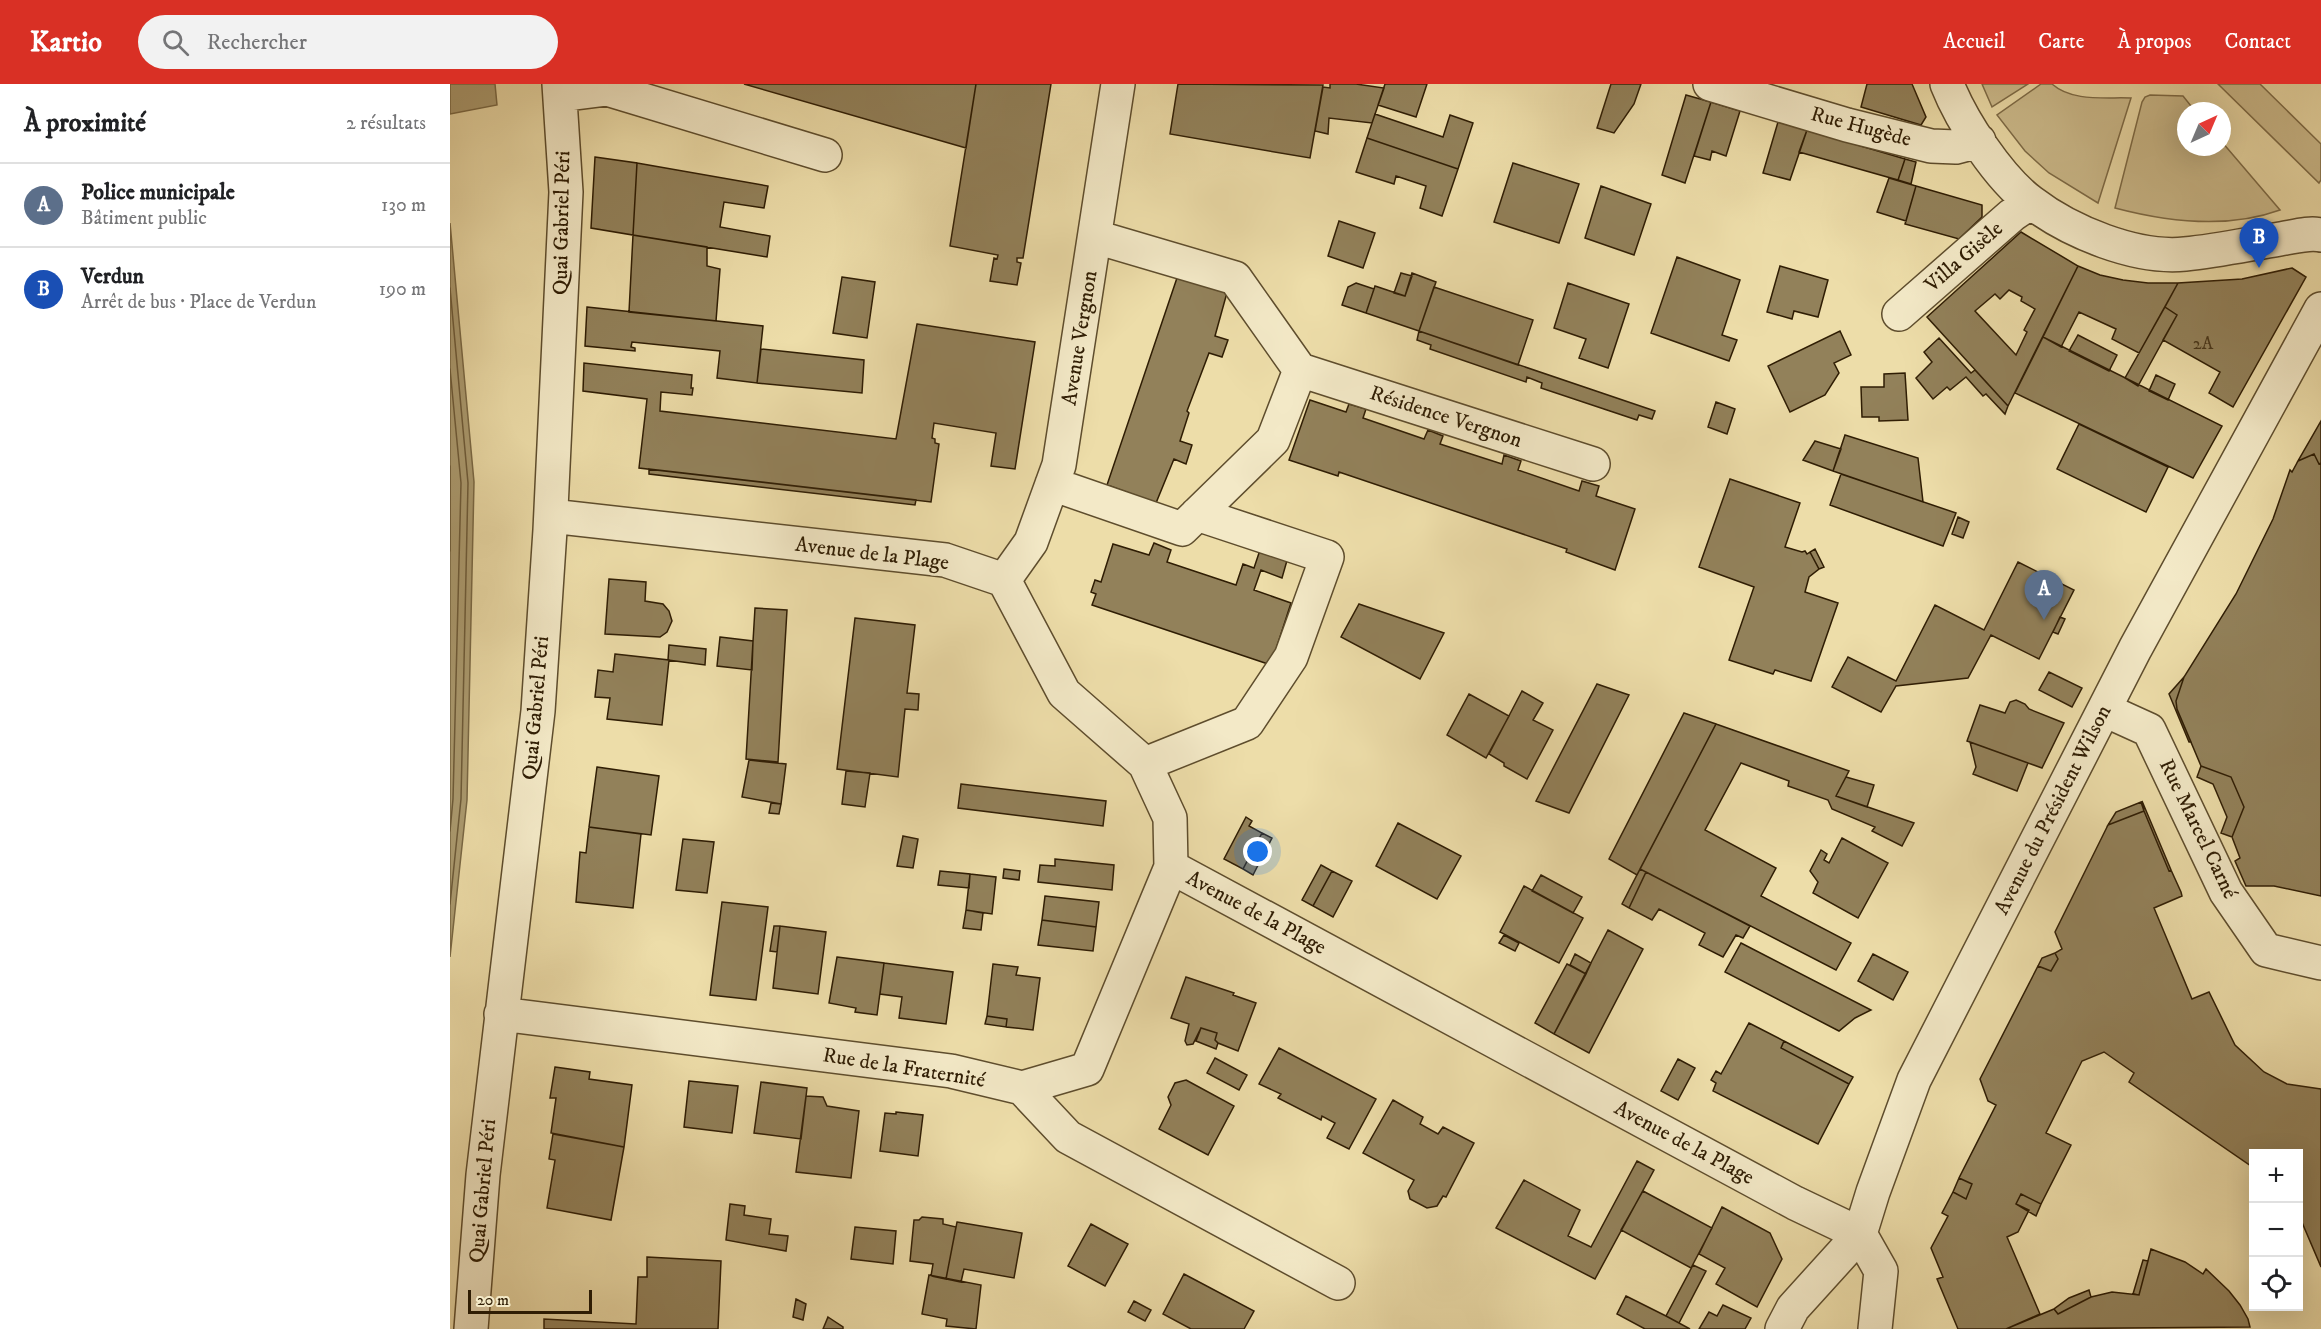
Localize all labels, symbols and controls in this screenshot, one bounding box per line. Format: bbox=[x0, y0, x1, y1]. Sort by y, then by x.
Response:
search box bbox=[138, 15, 558, 69]
text: Kartio bbox=[30, 25, 102, 60]
icon: search bbox=[159, 26, 192, 59]
text: Rechercher bbox=[207, 29, 307, 56]
text: Accueil bbox=[1943, 29, 2005, 55]
text: Carte bbox=[2038, 29, 2084, 55]
text: À propos bbox=[2117, 29, 2192, 55]
text: Contact bbox=[2225, 29, 2291, 55]
street label: Rue Hugède bbox=[1808, 101, 1914, 153]
north arrow bbox=[2177, 102, 2231, 156]
text: À proximité bbox=[24, 107, 146, 140]
text: 2 résultats bbox=[346, 111, 426, 136]
street label: Quai Gabriel Péri bbox=[548, 151, 576, 295]
text: Police municipale bbox=[81, 179, 235, 206]
text: A bbox=[37, 193, 50, 218]
text: 130 m bbox=[381, 193, 426, 218]
text: Bâtiment public bbox=[81, 206, 207, 231]
street label: Villa Gisèle bbox=[1919, 216, 2009, 299]
pin: B bbox=[2240, 218, 2278, 268]
text: Verdun bbox=[81, 263, 144, 290]
street label: Avenue Vergnon bbox=[1057, 269, 1103, 407]
text: B bbox=[37, 277, 50, 302]
text: 190 m bbox=[379, 277, 426, 302]
text: Arrêt de bus · Place de Verdun bbox=[81, 290, 316, 315]
house number: 2A bbox=[2193, 333, 2214, 355]
street label: Résidence Vergnon bbox=[1367, 380, 1525, 454]
street label: Avenue de la Plage bbox=[794, 532, 951, 576]
pin: A bbox=[2024, 570, 2064, 620]
street label: Quai Gabriel Péri bbox=[517, 635, 555, 781]
street label: Avenue du Président Wilson bbox=[1989, 701, 2117, 919]
street label: Rue Marcel Carné bbox=[2153, 755, 2243, 903]
your location bbox=[1243, 837, 1272, 866]
street label: Avenue de la Plage bbox=[1182, 865, 1331, 961]
street label: Rue de la Fraternité bbox=[821, 1042, 987, 1094]
street label: Avenue de la Plage bbox=[1610, 1095, 1759, 1191]
street label: Quai Gabriel Péri bbox=[464, 1118, 502, 1264]
map controls bbox=[2249, 1149, 2303, 1311]
button: + bbox=[2249, 1149, 2303, 1203]
button: − bbox=[2249, 1203, 2303, 1257]
button: locate bbox=[2249, 1257, 2303, 1311]
scale bar bbox=[468, 1287, 592, 1314]
text: 20 m bbox=[477, 1290, 509, 1310]

